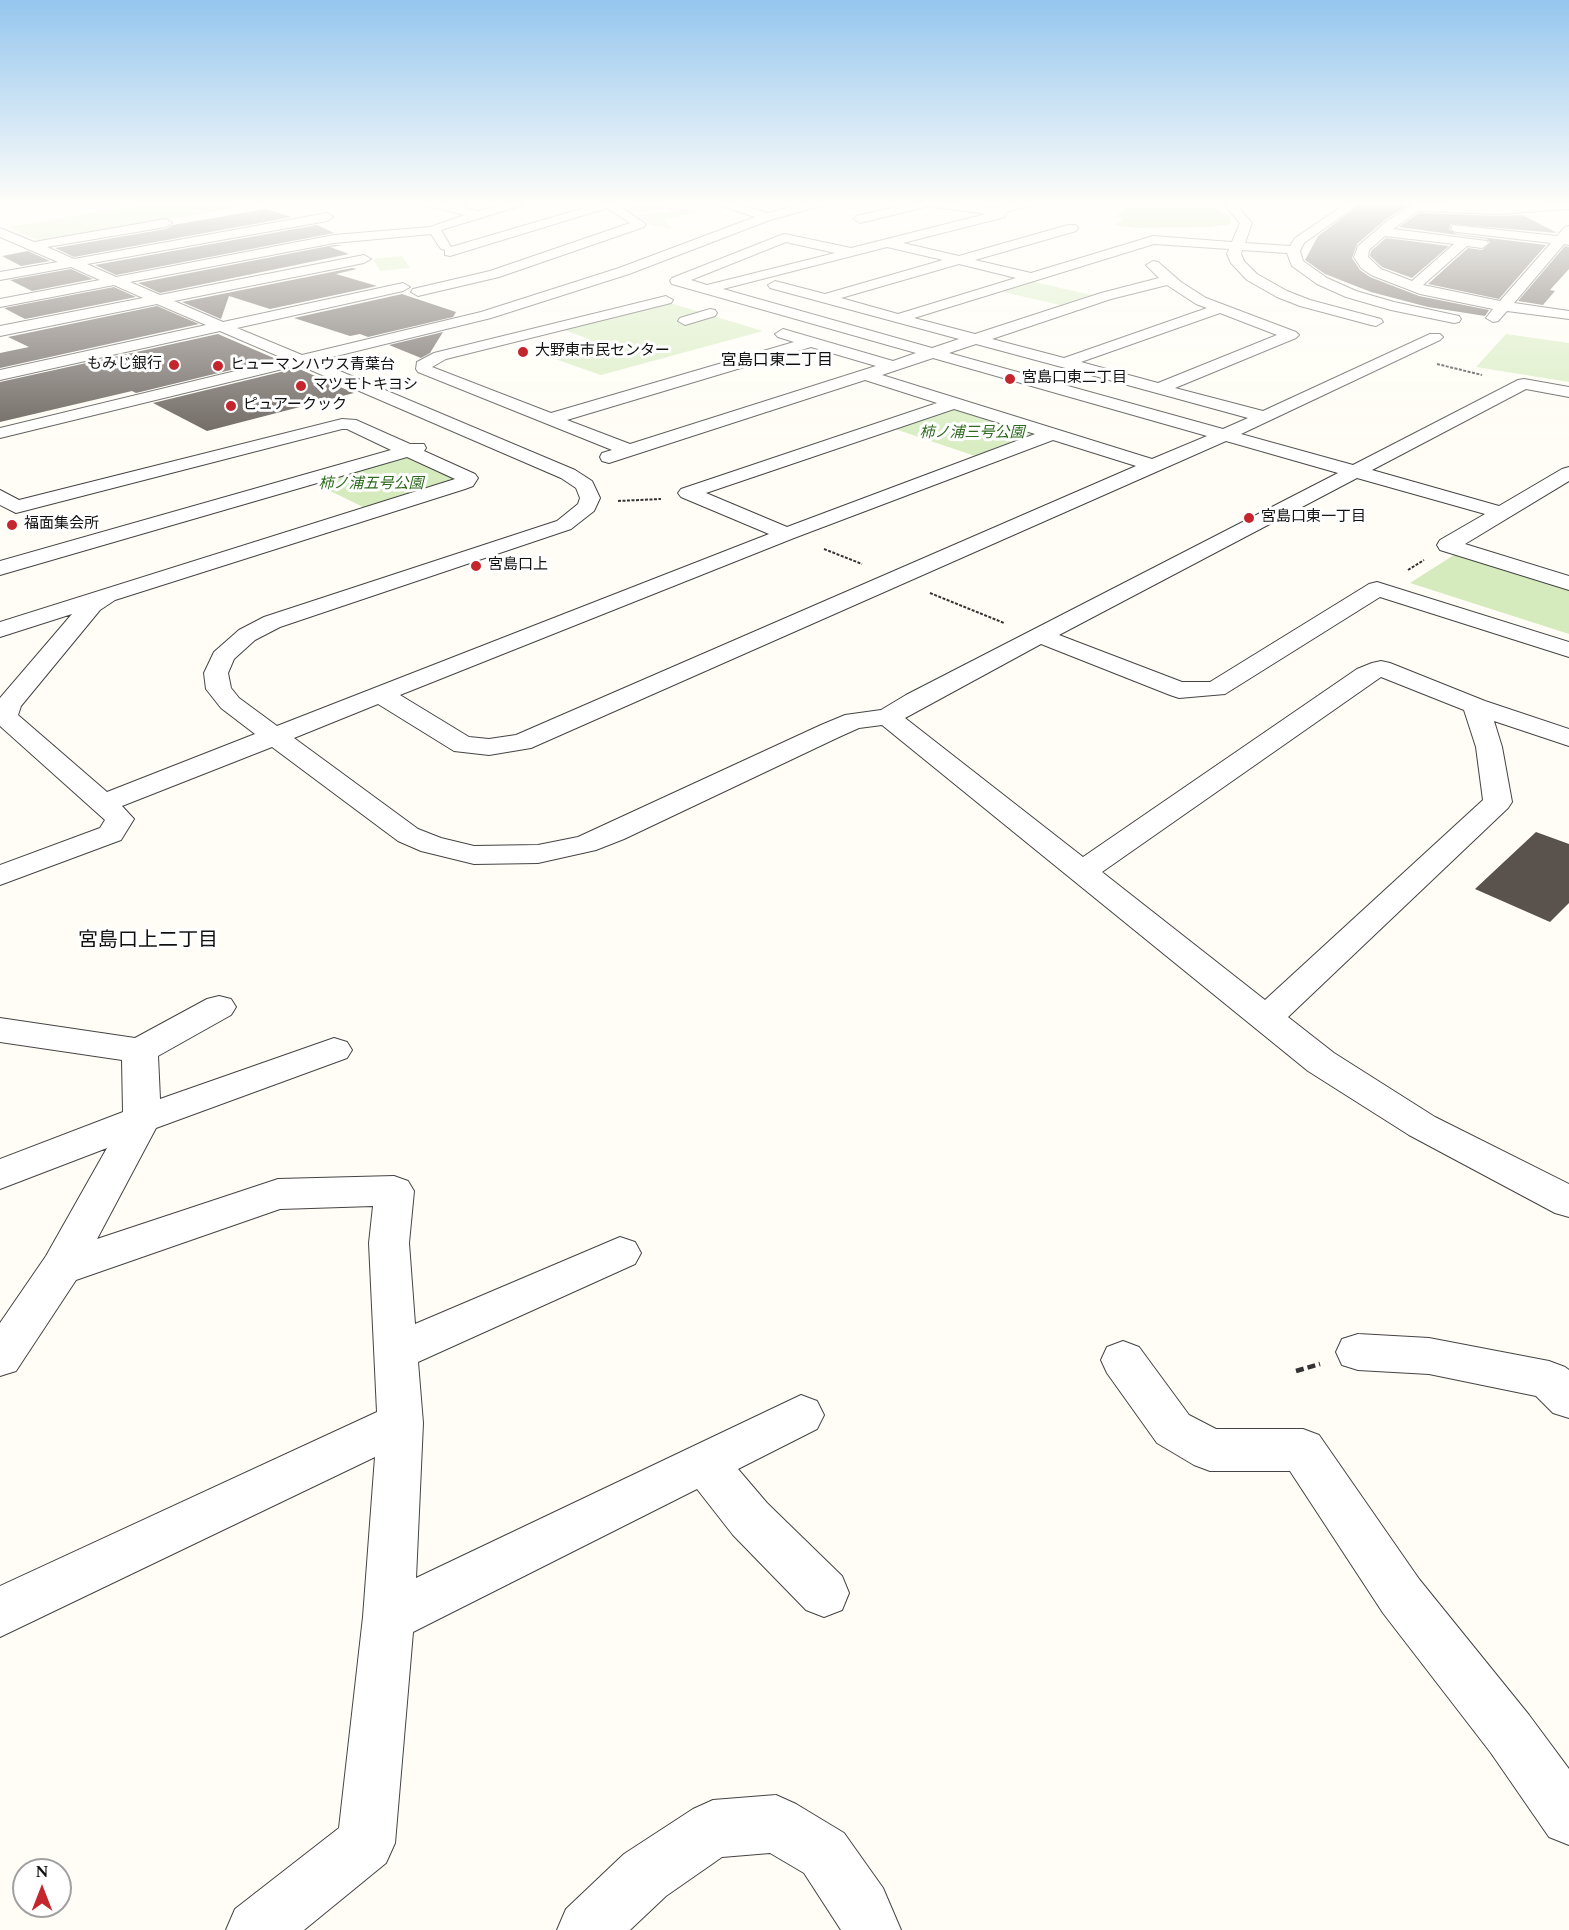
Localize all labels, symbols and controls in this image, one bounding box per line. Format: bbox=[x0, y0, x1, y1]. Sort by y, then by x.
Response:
place label: 大野東市民センター bbox=[535, 343, 670, 361]
marker: 大野東市民センター bbox=[516, 345, 530, 359]
district label: 宮島口東二丁目 bbox=[721, 352, 833, 372]
place label: もみじ銀行 bbox=[87, 356, 162, 374]
place label: ヒューマンハウス青葉台 bbox=[230, 357, 395, 375]
marker: もみじ銀行 bbox=[167, 358, 181, 372]
marker: ヒューマンハウス青葉台 bbox=[211, 359, 225, 373]
place label: 宮島口東二丁目 bbox=[1022, 370, 1127, 388]
marker: 宮島口東二丁目 bbox=[1003, 372, 1017, 386]
place label: マツモトキヨシ bbox=[313, 377, 418, 395]
marker: マツモトキヨシ bbox=[294, 379, 308, 393]
place label: ピュアークック bbox=[243, 397, 347, 415]
marker: ピュアークック bbox=[224, 399, 238, 413]
park label: 柿ノ浦三号公園 bbox=[920, 425, 1024, 443]
park label: 柿ノ浦五号公園 bbox=[319, 476, 423, 494]
place label: 宮島口東一丁目 bbox=[1261, 509, 1366, 527]
marker: 宮島口東一丁目 bbox=[1242, 511, 1256, 525]
place label: 福面集会所 bbox=[24, 516, 99, 534]
marker: 福面集会所 bbox=[5, 518, 19, 532]
place label: 宮島口上 bbox=[488, 557, 548, 575]
marker: 宮島口上 bbox=[469, 559, 483, 573]
district label: 宮島口上二丁目 bbox=[78, 930, 218, 954]
north arrow bbox=[12, 1858, 72, 1918]
text: N bbox=[35, 1860, 49, 1884]

